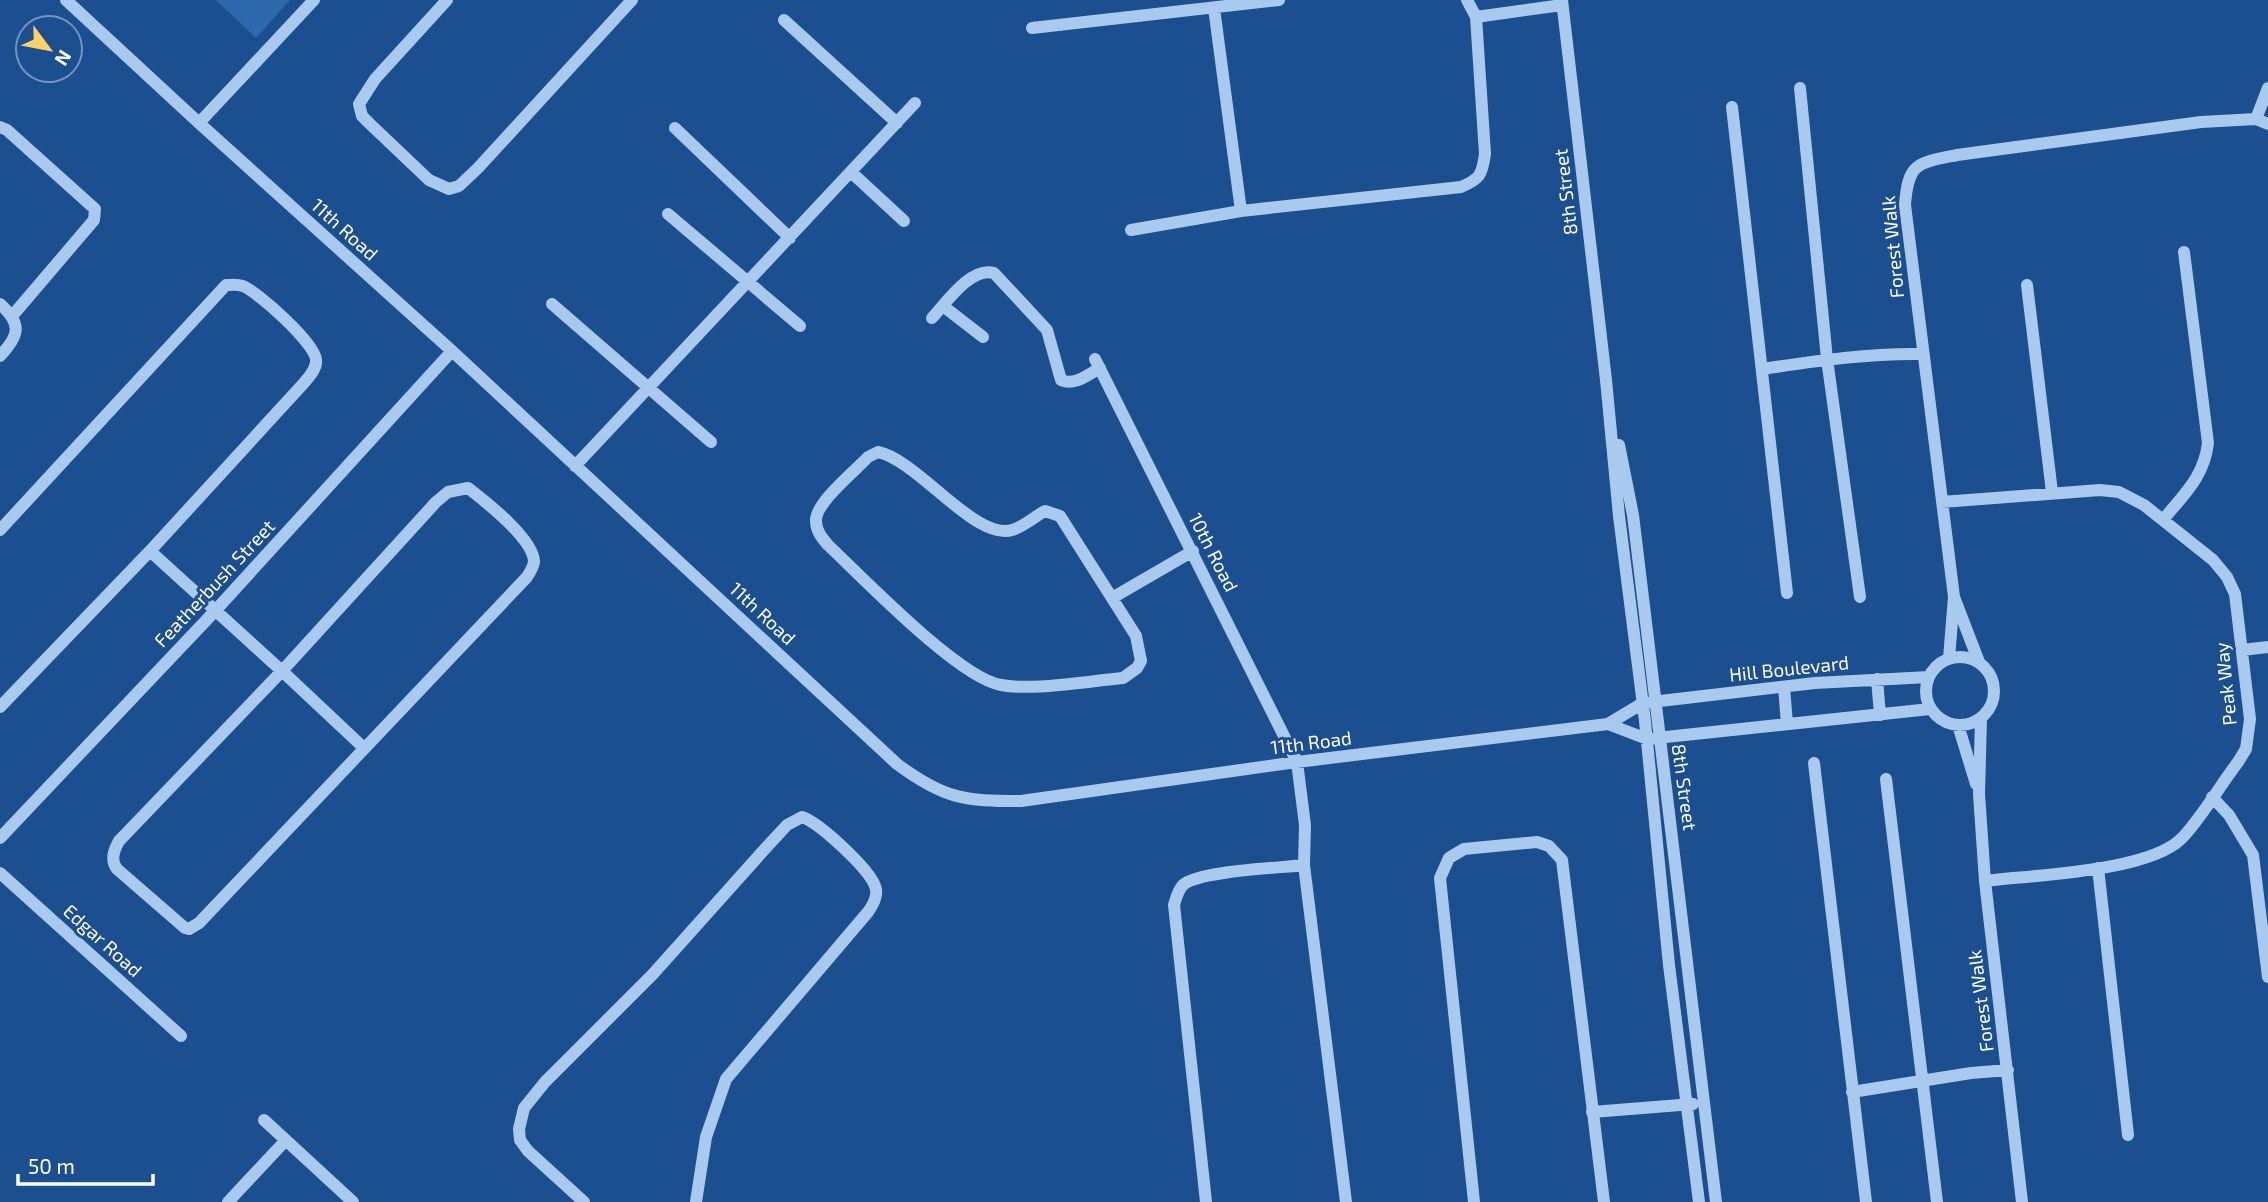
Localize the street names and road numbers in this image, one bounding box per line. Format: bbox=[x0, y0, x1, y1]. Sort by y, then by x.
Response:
street label: 8th Street bbox=[1548, 147, 1582, 237]
street label: 11th Road bbox=[307, 193, 383, 265]
street label: Forest Walk bbox=[1876, 195, 1908, 299]
street label: 10th Road bbox=[1184, 509, 1244, 595]
street label: Featherbush Street bbox=[149, 514, 279, 652]
street label: 11th Road bbox=[725, 577, 801, 649]
street label: Peak Way bbox=[2209, 641, 2241, 727]
street label: Hill Boulevard bbox=[1728, 650, 1850, 686]
street label: 11th Road bbox=[1269, 726, 1353, 758]
street label: 8th Street bbox=[1668, 742, 1702, 832]
street label: Edgar Road bbox=[59, 899, 147, 981]
street label: Forest Walk bbox=[1962, 948, 1998, 1053]

